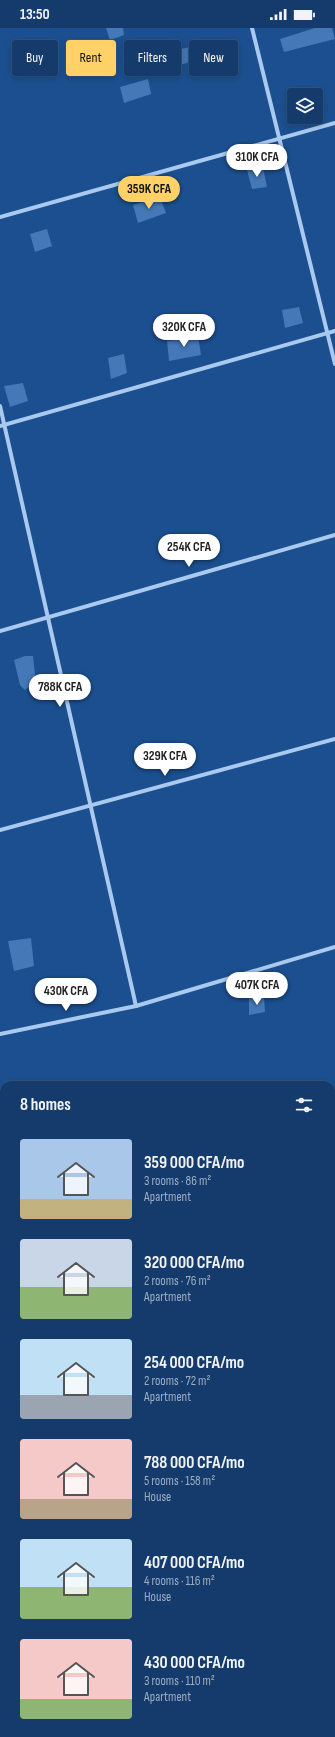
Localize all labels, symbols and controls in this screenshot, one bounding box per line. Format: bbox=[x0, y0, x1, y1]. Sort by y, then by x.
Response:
text: 13:50 bbox=[20, 5, 50, 24]
chip: Buy bbox=[12, 40, 58, 76]
chip: Rent bbox=[66, 40, 116, 76]
chip: Filters bbox=[124, 40, 181, 76]
chip: New bbox=[189, 40, 238, 76]
map controls bbox=[287, 88, 323, 124]
button: layers bbox=[287, 88, 323, 124]
pin: 310K CFA bbox=[216, 144, 298, 178]
text: 310K CFA bbox=[235, 149, 279, 165]
pin: 359K CFA bbox=[108, 176, 190, 210]
text: 359K CFA bbox=[127, 181, 171, 197]
pin: 320K CFA bbox=[143, 314, 225, 348]
text: 320K CFA bbox=[162, 319, 206, 335]
pin: 254K CFA bbox=[148, 534, 230, 568]
text: 254K CFA bbox=[167, 539, 211, 555]
pin: 788K CFA bbox=[19, 674, 101, 708]
text: 788K CFA bbox=[38, 679, 82, 695]
pin: 329K CFA bbox=[124, 743, 206, 777]
text: 329K CFA bbox=[143, 748, 187, 764]
pin: 407K CFA bbox=[216, 972, 298, 1006]
text: 407K CFA bbox=[235, 977, 279, 993]
pin: 430K CFA bbox=[25, 978, 107, 1012]
text: 430K CFA bbox=[44, 983, 88, 999]
icon: filters bbox=[293, 1094, 315, 1116]
text: 8 homes bbox=[20, 1095, 71, 1115]
text: 359 000 CFA/mo bbox=[144, 1153, 244, 1173]
icon: home bbox=[52, 1155, 100, 1203]
text: 3 rooms · 86 m² bbox=[144, 1173, 211, 1189]
text: Apartment bbox=[144, 1189, 191, 1205]
text: 320 000 CFA/mo bbox=[144, 1253, 244, 1273]
icon: home bbox=[52, 1255, 100, 1303]
text: 2 rooms · 76 m² bbox=[144, 1273, 211, 1289]
text: Apartment bbox=[144, 1289, 191, 1305]
text: 254 000 CFA/mo bbox=[144, 1353, 244, 1373]
icon: home bbox=[52, 1355, 100, 1403]
text: 2 rooms · 72 m² bbox=[144, 1373, 210, 1389]
text: Apartment bbox=[144, 1389, 191, 1405]
text: 788 000 CFA/mo bbox=[144, 1453, 245, 1473]
icon: home bbox=[52, 1455, 100, 1503]
text: 5 rooms · 158 m² bbox=[144, 1473, 215, 1489]
text: House bbox=[144, 1489, 171, 1505]
text: 407 000 CFA/mo bbox=[144, 1553, 245, 1573]
icon: home bbox=[52, 1555, 100, 1603]
text: 4 rooms · 116 m² bbox=[144, 1573, 215, 1589]
text: House bbox=[144, 1589, 171, 1605]
text: 430 000 CFA/mo bbox=[144, 1653, 245, 1673]
icon: home bbox=[52, 1655, 100, 1703]
text: 3 rooms · 110 m² bbox=[144, 1673, 215, 1689]
text: Apartment bbox=[144, 1689, 191, 1705]

